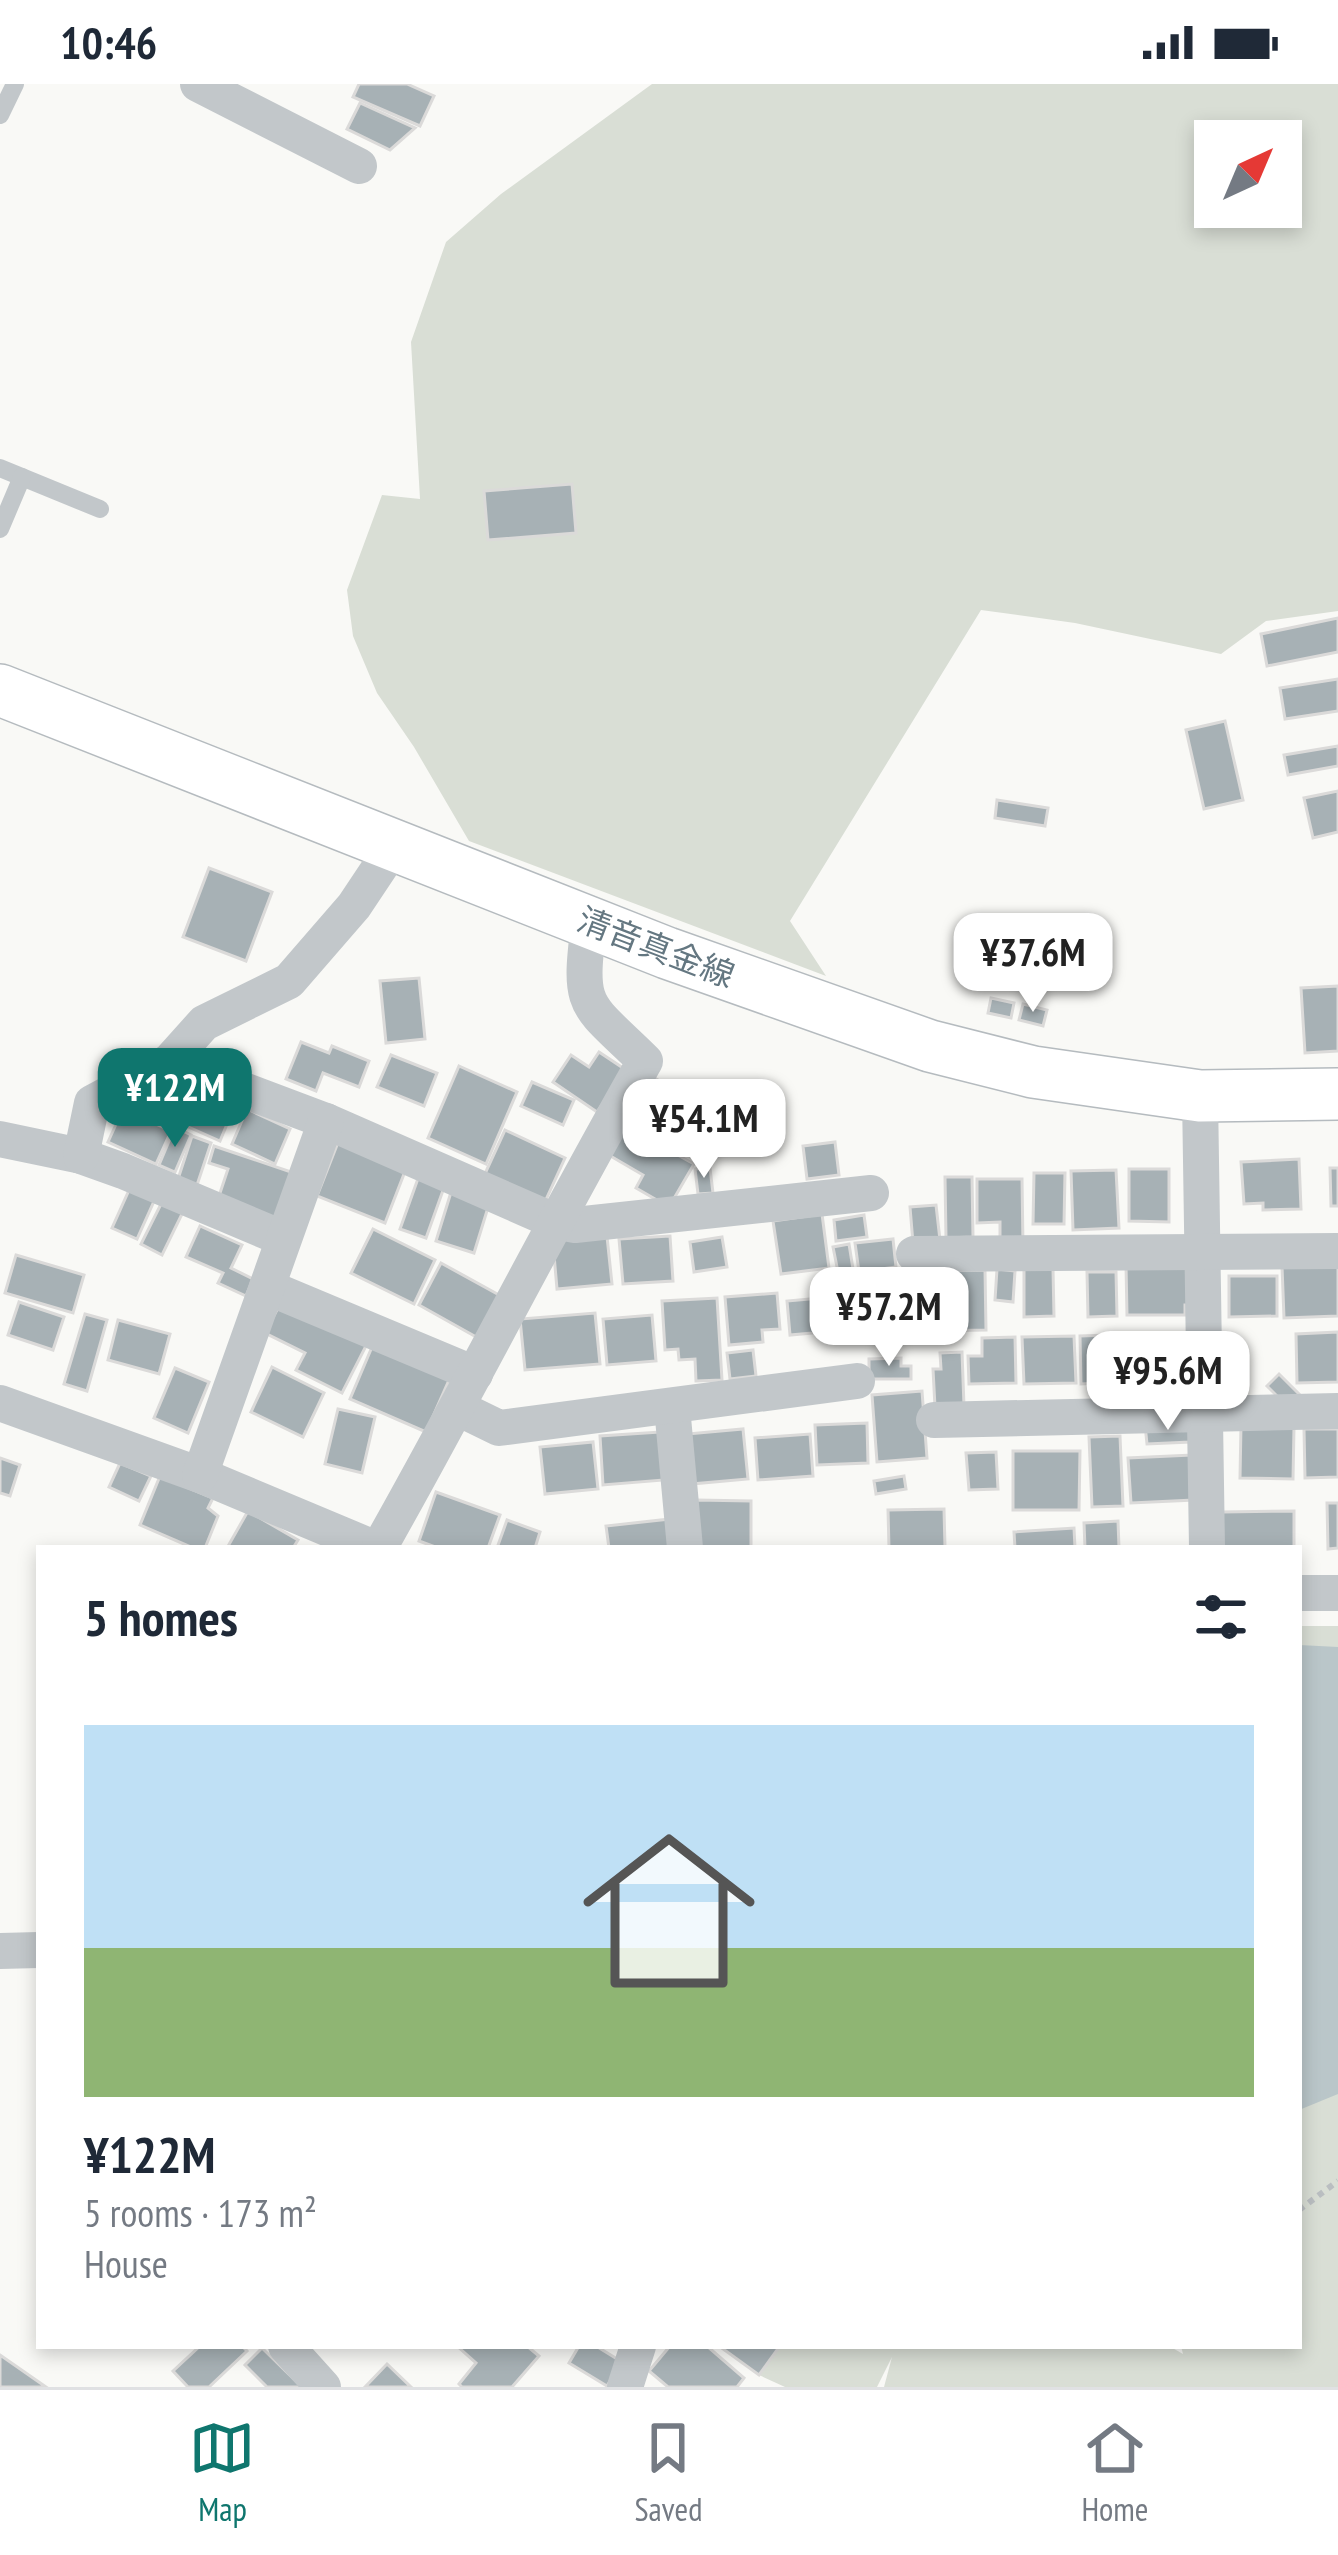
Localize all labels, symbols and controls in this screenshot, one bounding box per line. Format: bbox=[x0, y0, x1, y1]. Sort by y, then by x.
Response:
text: 10:46 bbox=[60, 13, 157, 71]
north arrow bbox=[1194, 120, 1302, 228]
map controls bbox=[1194, 120, 1302, 228]
street label: 清音真金線 bbox=[571, 897, 741, 996]
pin: ¥37.6M bbox=[935, 913, 1131, 1015]
text: ¥37.6M bbox=[981, 926, 1085, 977]
pin: ¥122M bbox=[91, 1048, 259, 1150]
text: ¥122M bbox=[125, 1061, 225, 1112]
pin: ¥54.1M bbox=[606, 1079, 802, 1181]
text: ¥54.1M bbox=[650, 1092, 758, 1143]
pin: ¥57.2M bbox=[791, 1267, 987, 1369]
text: ¥57.2M bbox=[837, 1280, 941, 1331]
pin: ¥95.6M bbox=[1070, 1331, 1266, 1433]
text: ¥95.6M bbox=[1114, 1344, 1222, 1395]
text: 5 homes bbox=[84, 1584, 238, 1650]
icon: filters bbox=[1188, 1584, 1254, 1650]
icon: home bbox=[561, 1803, 777, 2019]
text: ¥122M bbox=[84, 2121, 215, 2187]
text: 5 rooms · 173 m² bbox=[84, 2187, 317, 2238]
text: House bbox=[84, 2238, 168, 2289]
tab: Map bbox=[189, 2415, 255, 2530]
tab: Saved bbox=[634, 2415, 702, 2530]
tab: Home bbox=[1081, 2415, 1148, 2530]

